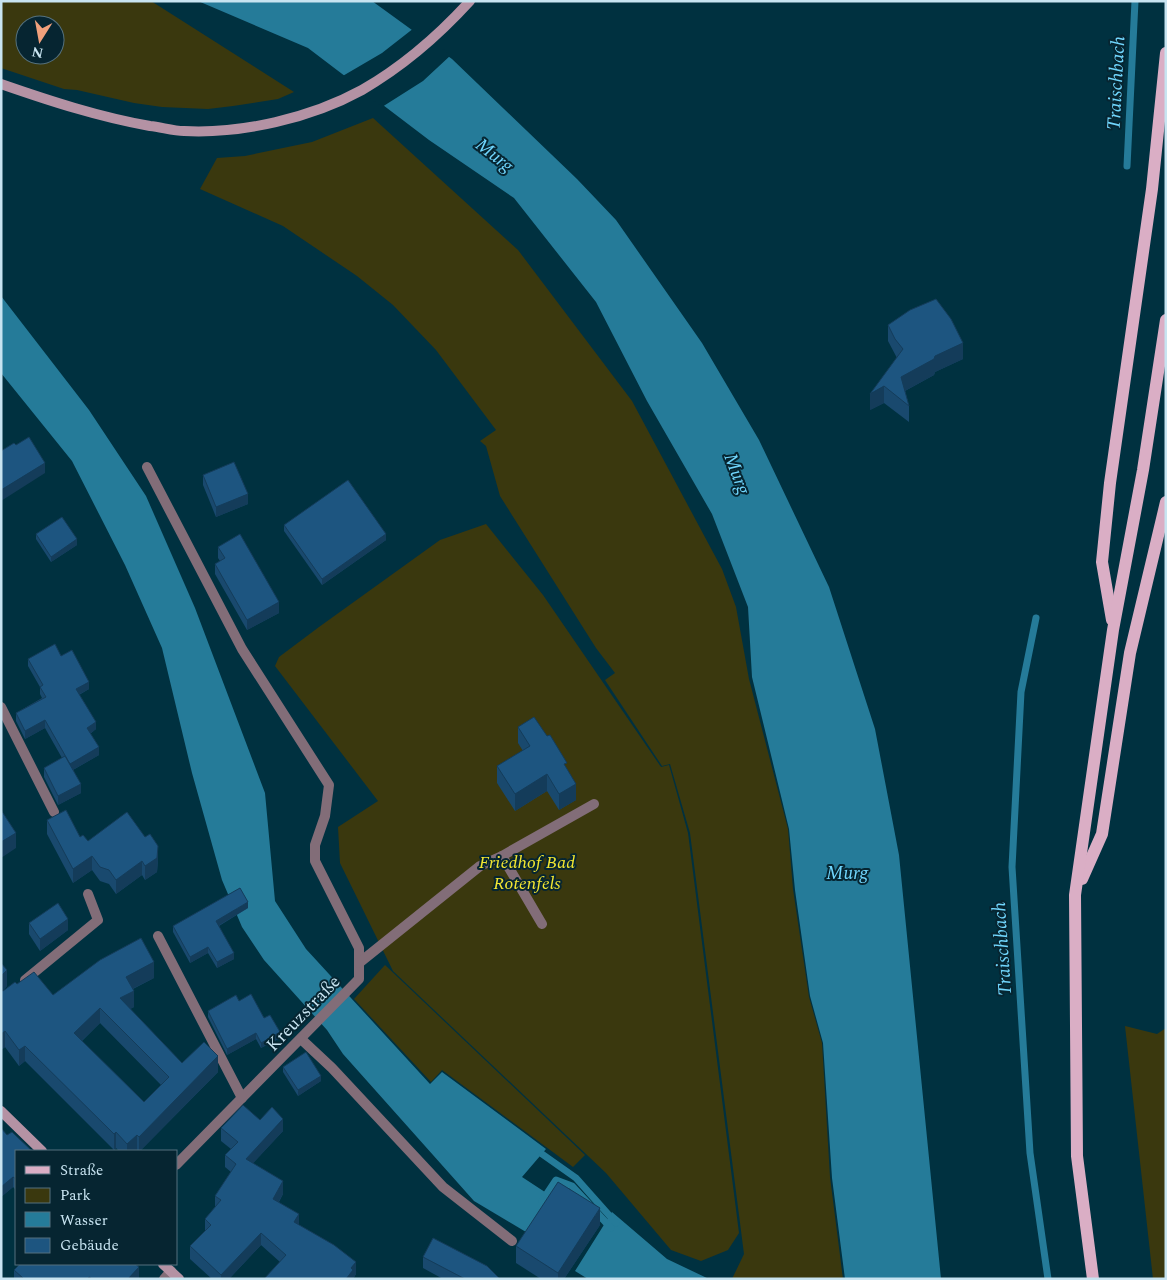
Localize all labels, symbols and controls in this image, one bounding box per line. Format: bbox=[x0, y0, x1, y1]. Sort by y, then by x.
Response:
north arrow bbox=[15, 15, 65, 65]
water label: Traischbach bbox=[1100, 35, 1133, 131]
text: N bbox=[30, 41, 45, 64]
water label: Murg bbox=[469, 131, 520, 180]
water label: Murg bbox=[716, 449, 758, 499]
park label: Friedhof Bad Rotenfels bbox=[479, 849, 575, 897]
water label: Murg bbox=[826, 859, 869, 888]
water label: Traischbach bbox=[985, 901, 1020, 997]
street label: Kreuzstraße bbox=[260, 969, 347, 1058]
legend bbox=[15, 1150, 178, 1265]
text: Straße bbox=[60, 1159, 103, 1182]
text: Park bbox=[60, 1184, 91, 1207]
text: Wasser bbox=[60, 1209, 108, 1232]
text: Gebäude bbox=[60, 1234, 119, 1257]

